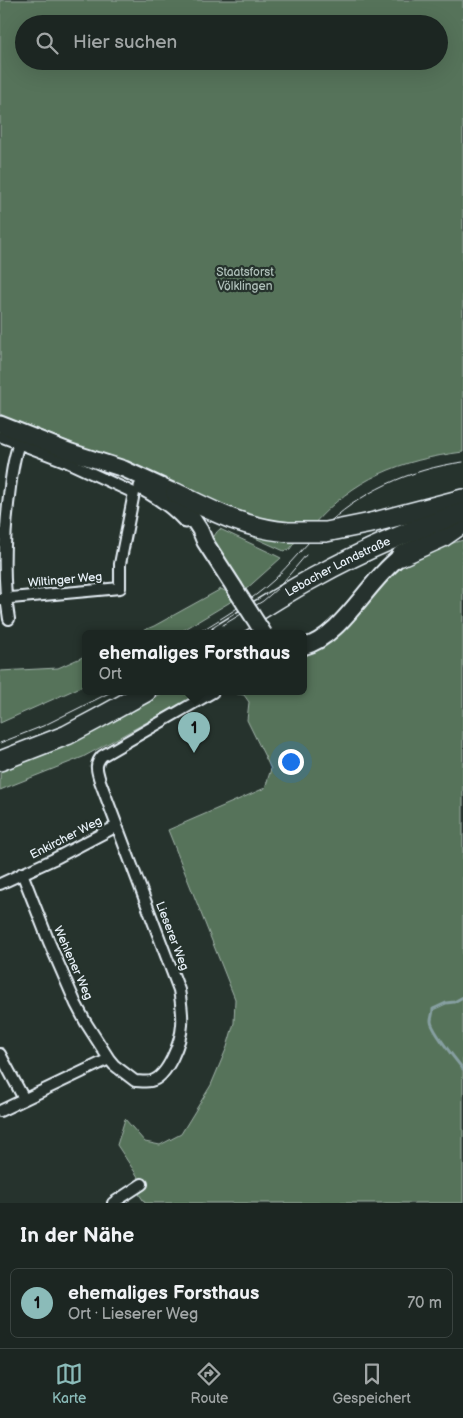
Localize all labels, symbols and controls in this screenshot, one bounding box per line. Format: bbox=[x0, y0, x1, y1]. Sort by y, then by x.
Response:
search box bbox=[15, 15, 448, 70]
icon: search bbox=[33, 29, 61, 57]
text: Hier suchen bbox=[73, 31, 177, 54]
park label: Staatsforst Völklingen bbox=[216, 265, 274, 294]
street label: Lebacher Landstraße bbox=[282, 533, 393, 600]
street label: Wiltinger Weg bbox=[27, 569, 103, 591]
popup bbox=[82, 630, 307, 695]
text: ehemaliges Forsthaus bbox=[99, 642, 290, 665]
text: Ort bbox=[99, 665, 122, 684]
pin: 1 bbox=[178, 712, 210, 753]
your location bbox=[278, 749, 304, 775]
street label: Enkircher Weg bbox=[27, 813, 105, 863]
street label: Lieserer Weg bbox=[152, 899, 192, 973]
street label: Wehlener Weg bbox=[50, 924, 96, 1002]
text: In der Nähe bbox=[20, 1223, 134, 1248]
text: ehemaliges Forsthaus bbox=[68, 1282, 259, 1305]
text: 1 bbox=[34, 1294, 40, 1313]
text: 70 m bbox=[407, 1294, 442, 1313]
text: Ort · Lieserer Weg bbox=[68, 1305, 198, 1324]
tab: Karte bbox=[52, 1360, 86, 1407]
tab: Route bbox=[191, 1360, 228, 1407]
tab: Gespeichert bbox=[332, 1360, 411, 1407]

